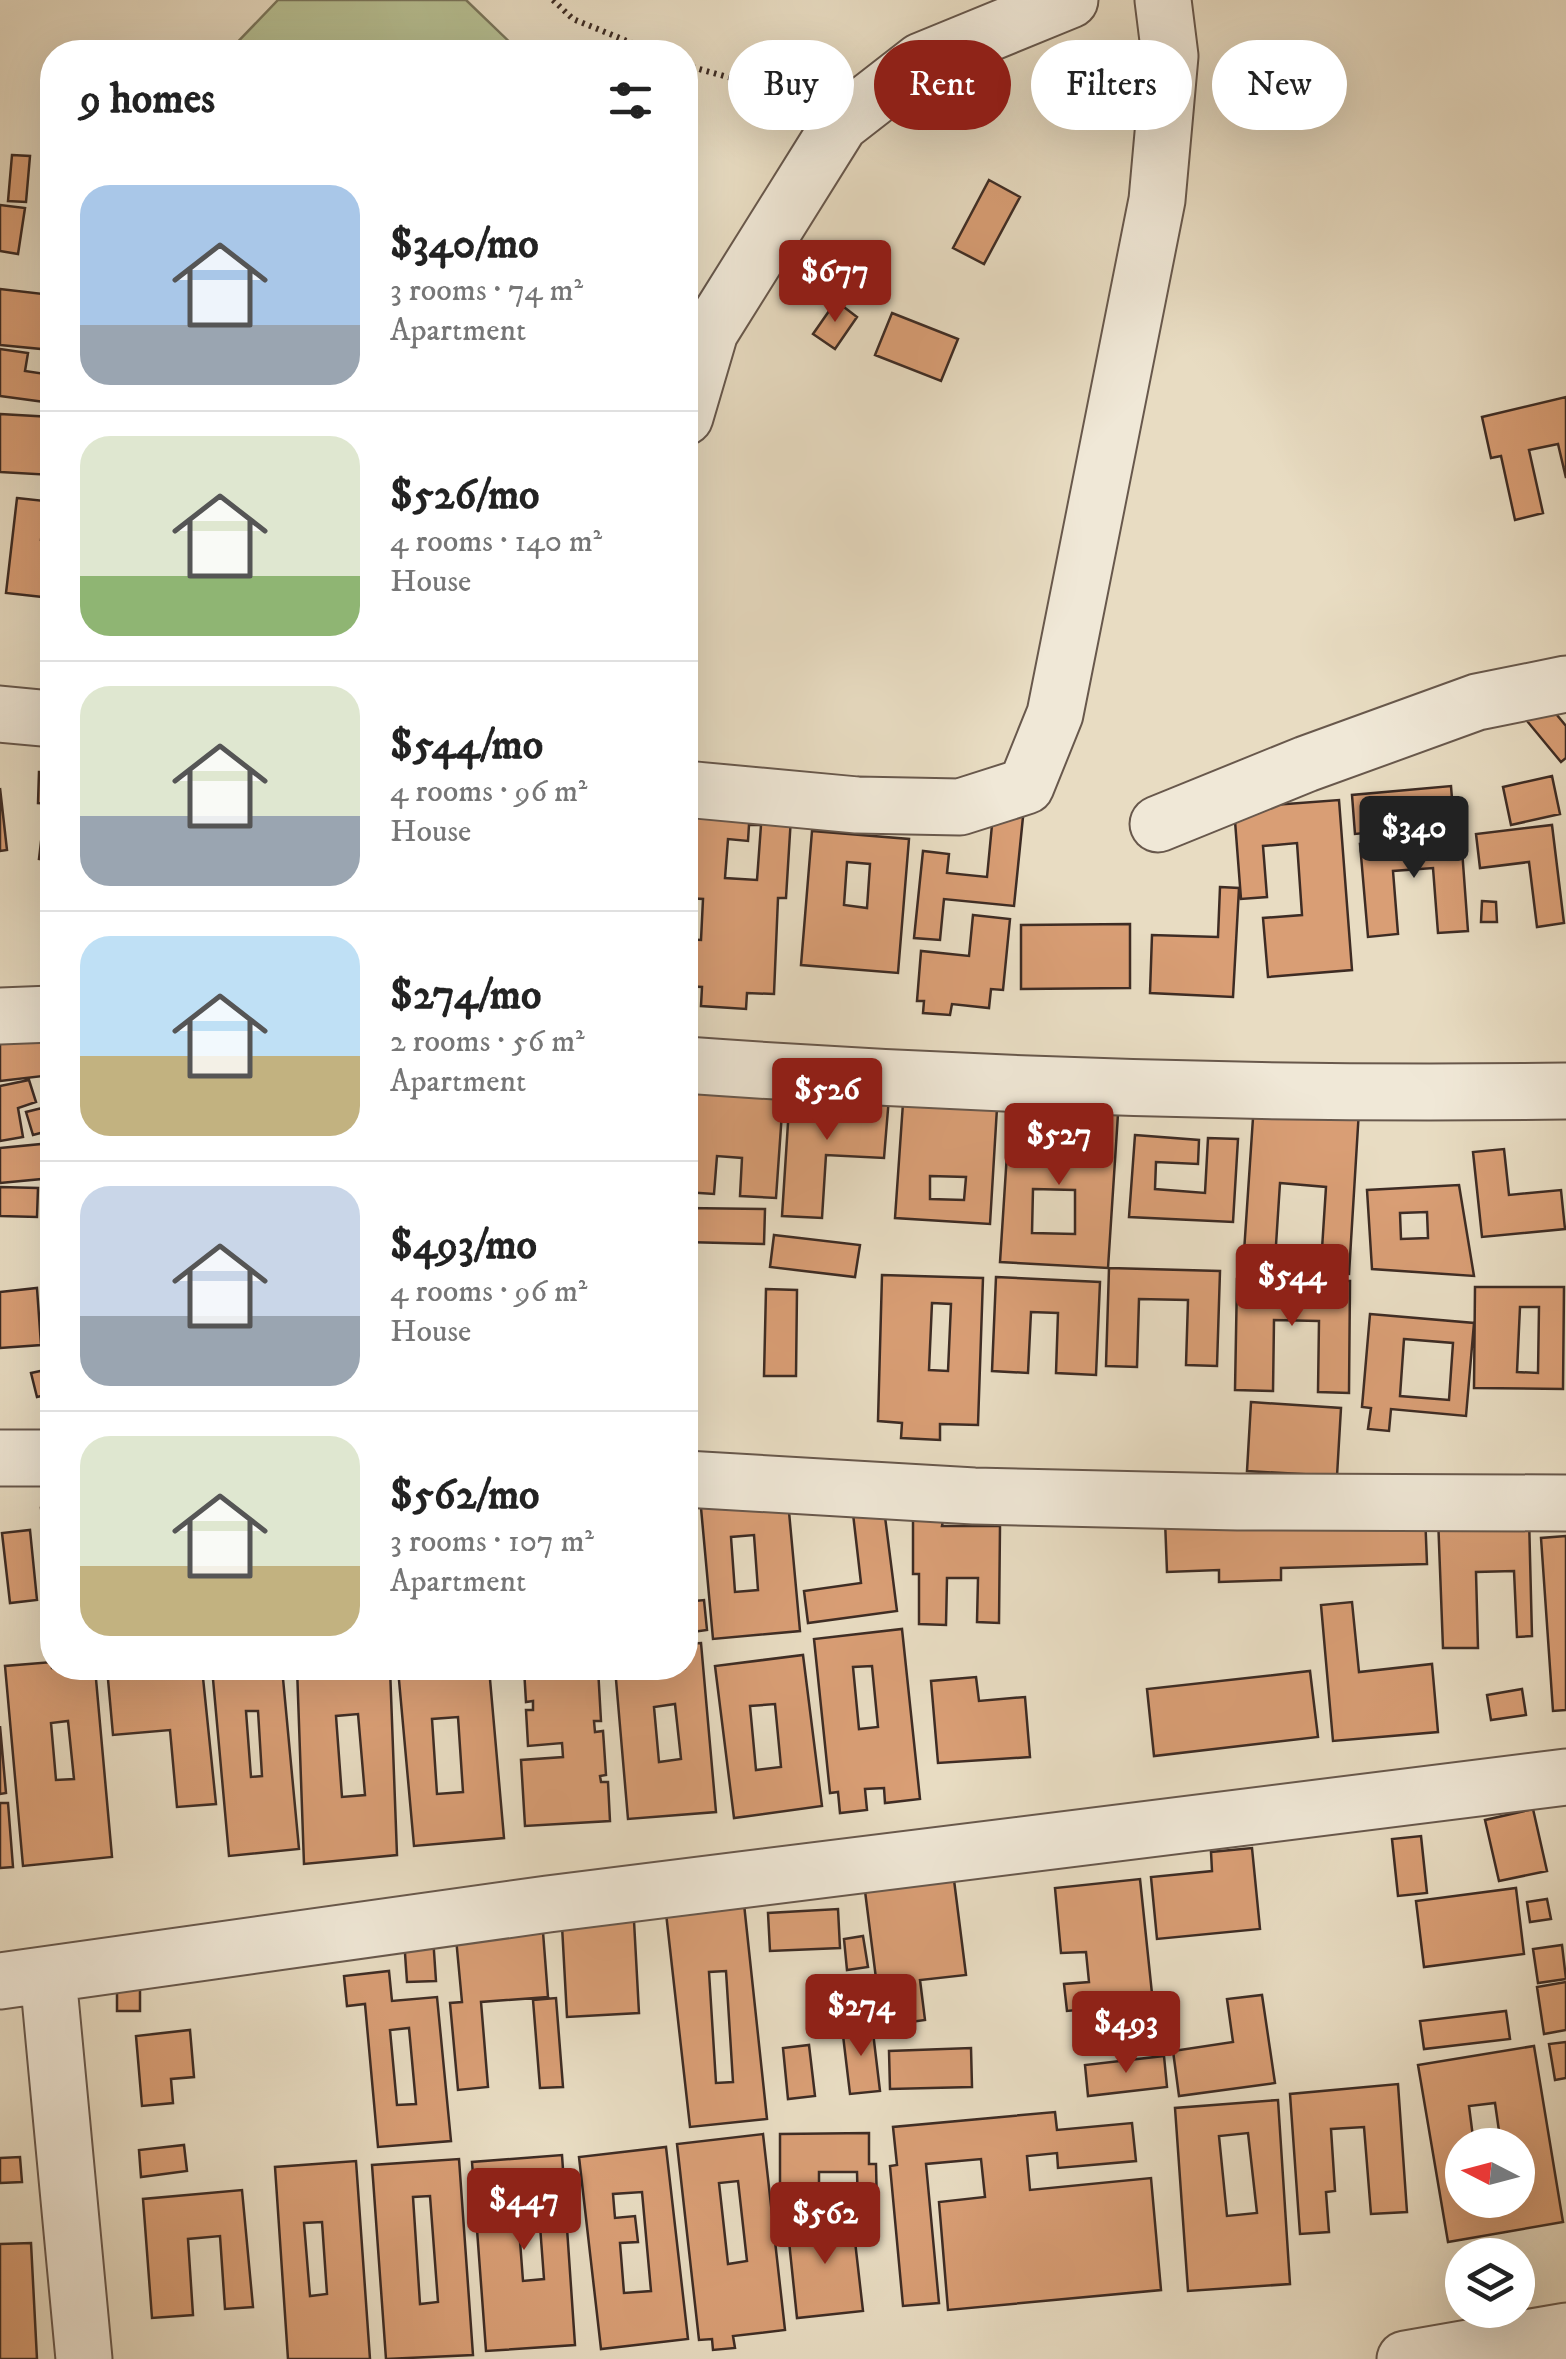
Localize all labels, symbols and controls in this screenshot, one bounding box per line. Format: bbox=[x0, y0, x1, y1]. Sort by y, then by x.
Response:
chip: Buy bbox=[728, 40, 854, 130]
chip: Rent bbox=[874, 40, 1011, 130]
chip: Filters bbox=[1031, 40, 1192, 130]
chip: New bbox=[1212, 40, 1347, 130]
icon: filters bbox=[603, 73, 658, 128]
text: 9 homes bbox=[80, 74, 215, 126]
text: $340/mo bbox=[390, 219, 539, 271]
icon: home bbox=[160, 225, 280, 345]
pin: $677 bbox=[776, 240, 894, 325]
text: $677 bbox=[801, 252, 869, 292]
text: 3 rooms · 74 m² bbox=[390, 271, 583, 311]
text: Apartment bbox=[390, 311, 526, 351]
text: $526/mo bbox=[390, 470, 540, 522]
icon: home bbox=[160, 476, 280, 596]
text: 4 rooms · 140 m² bbox=[390, 522, 602, 562]
text: House bbox=[390, 562, 471, 602]
text: $544/mo bbox=[390, 720, 543, 772]
icon: home bbox=[160, 726, 280, 846]
text: 4 rooms · 96 m² bbox=[390, 772, 587, 812]
pin: $340 bbox=[1355, 796, 1473, 881]
text: $340 bbox=[1381, 808, 1447, 848]
text: House bbox=[390, 812, 471, 852]
text: $274/mo bbox=[390, 970, 541, 1022]
icon: home bbox=[160, 976, 280, 1096]
text: 2 rooms · 56 m² bbox=[390, 1022, 585, 1062]
pin: $526 bbox=[768, 1058, 886, 1143]
text: Apartment bbox=[390, 1062, 526, 1102]
text: $526 bbox=[794, 1070, 860, 1110]
pin: $527 bbox=[1000, 1103, 1118, 1188]
text: $527 bbox=[1026, 1115, 1092, 1155]
text: $493/mo bbox=[390, 1220, 537, 1272]
icon: home bbox=[160, 1226, 280, 1346]
pin: $544 bbox=[1233, 1244, 1351, 1329]
text: $544 bbox=[1258, 1256, 1326, 1296]
text: 4 rooms · 96 m² bbox=[390, 1272, 587, 1312]
text: House bbox=[390, 1312, 471, 1352]
text: $562/mo bbox=[390, 1470, 540, 1522]
icon: home bbox=[160, 1476, 280, 1596]
text: 3 rooms · 107 m² bbox=[390, 1522, 594, 1562]
text: Apartment bbox=[390, 1562, 526, 1602]
pin: $274 bbox=[802, 1974, 920, 2059]
text: $274 bbox=[827, 1986, 895, 2026]
pin: $493 bbox=[1067, 1991, 1185, 2076]
text: $493 bbox=[1094, 2003, 1158, 2043]
north arrow bbox=[1445, 2128, 1535, 2218]
map controls bbox=[1445, 2128, 1535, 2328]
pin: $447 bbox=[465, 2168, 583, 2253]
text: $447 bbox=[489, 2180, 559, 2220]
pin: $562 bbox=[766, 2182, 884, 2267]
text: $562 bbox=[792, 2194, 858, 2234]
button: layers bbox=[1445, 2238, 1535, 2328]

